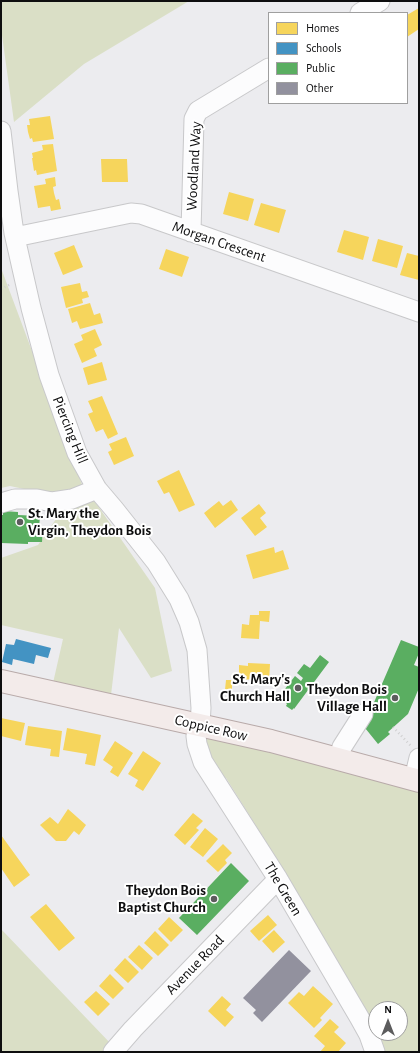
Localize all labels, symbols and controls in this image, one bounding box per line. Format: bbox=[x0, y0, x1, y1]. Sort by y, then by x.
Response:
legend bbox=[268, 12, 408, 104]
text: Homes bbox=[306, 22, 339, 34]
text: Schools bbox=[306, 42, 341, 54]
text: Public bbox=[306, 62, 335, 74]
text: Other bbox=[306, 82, 333, 94]
street label: Woodland Way bbox=[183, 121, 205, 211]
street label: Morgan Crescent bbox=[170, 218, 268, 266]
street label: Piercing Hill bbox=[48, 394, 92, 466]
place label: St. Mary the Virgin, Theydon Bois bbox=[28, 504, 151, 539]
marker: St. Mary the Virgin, Theydon Bois bbox=[15, 517, 25, 527]
place label: St. Mary's Church Hall bbox=[220, 670, 290, 705]
place label: Theydon Bois Village Hall bbox=[307, 680, 387, 715]
marker: St. Mary's Church Hall bbox=[293, 683, 303, 693]
marker: Theydon Bois Village Hall bbox=[390, 693, 400, 703]
street label: Coppice Row bbox=[173, 711, 249, 745]
street label: The Green bbox=[260, 859, 306, 919]
place label: Theydon Bois Baptist Church bbox=[118, 881, 206, 916]
marker: Theydon Bois Baptist Church bbox=[209, 894, 219, 904]
street label: Avenue Road bbox=[162, 931, 228, 999]
north arrow bbox=[368, 1001, 408, 1041]
text: N bbox=[384, 1004, 392, 1015]

